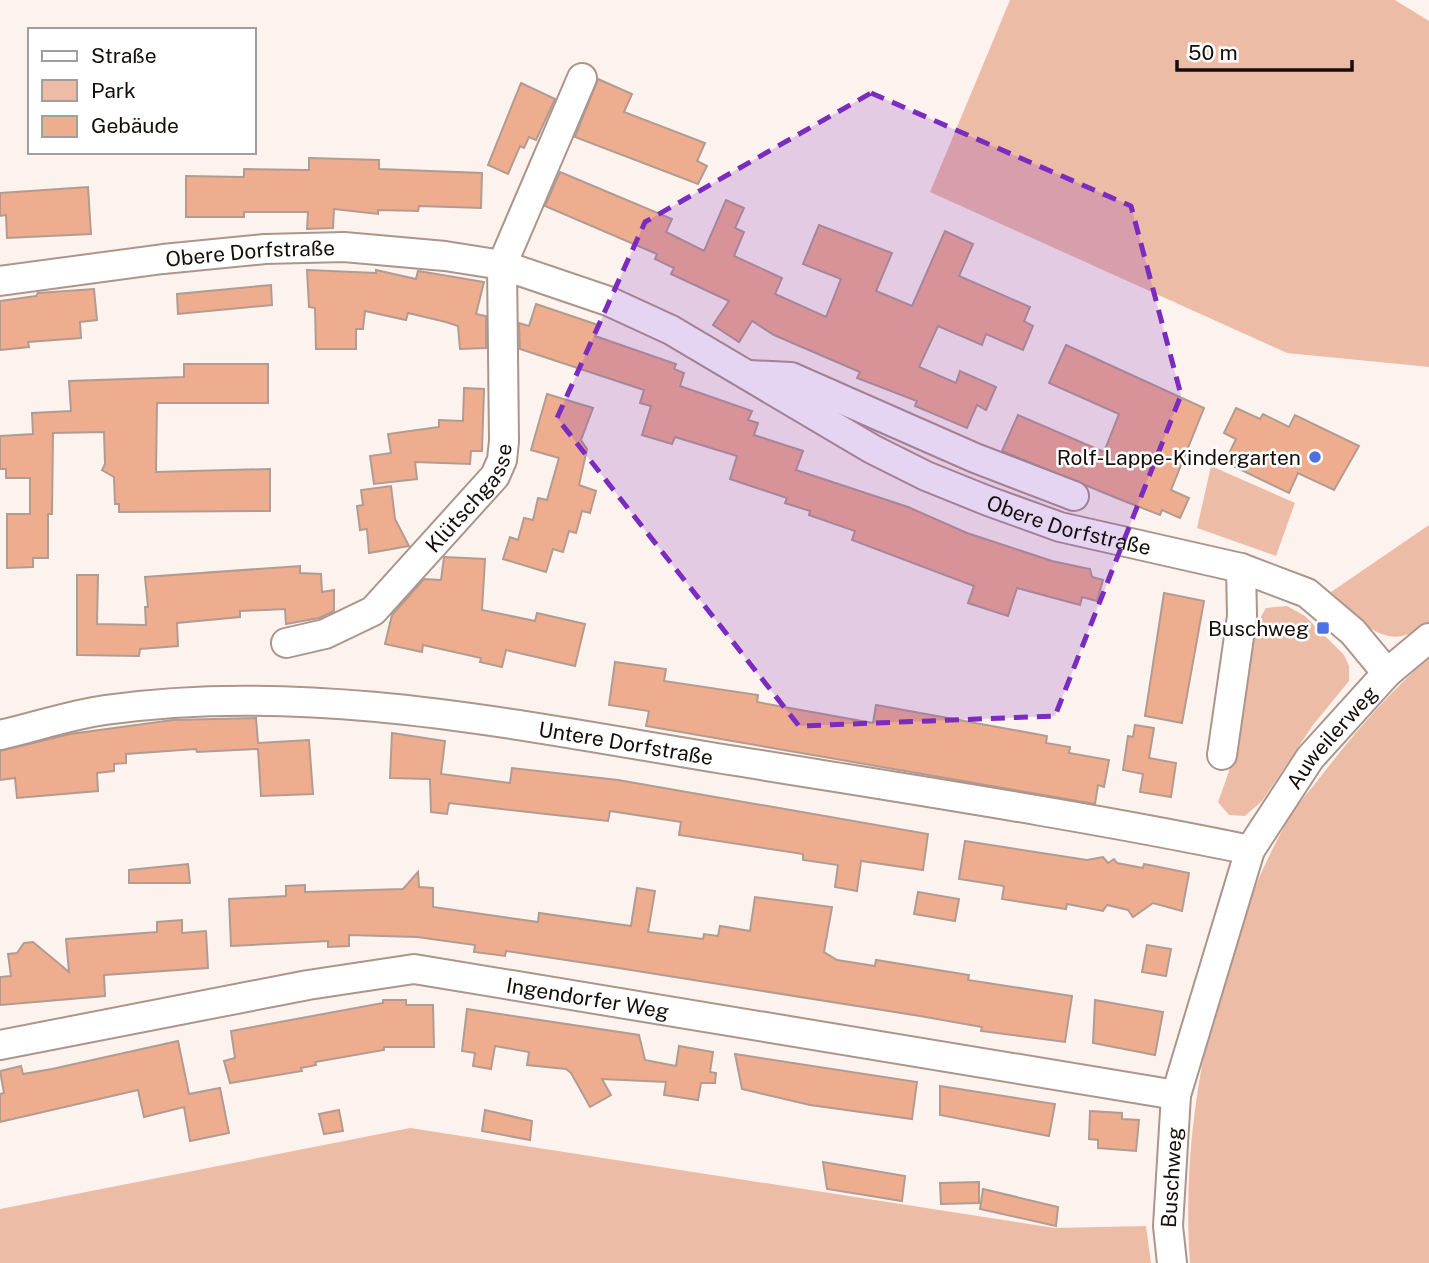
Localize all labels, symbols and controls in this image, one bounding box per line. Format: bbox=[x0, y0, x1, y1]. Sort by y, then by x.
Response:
legend bbox=[28, 28, 256, 154]
scale bar bbox=[1177, 28, 1352, 72]
text: 50 m bbox=[1188, 40, 1238, 65]
text: Straße bbox=[91, 43, 157, 68]
text: Park bbox=[91, 78, 136, 103]
text: Gebäude bbox=[91, 113, 179, 138]
street label: Obere Dorfstraße bbox=[164, 235, 335, 271]
street label: Klütschgasse bbox=[420, 442, 516, 557]
place label: Rolf-Lappe-Kindergarten bbox=[1057, 445, 1301, 470]
marker: Rolf-Lappe-Kindergarten bbox=[1307, 449, 1323, 465]
street label: Obere Dorfstraße bbox=[984, 489, 1154, 560]
place label: Buschweg bbox=[1208, 616, 1309, 641]
marker: Buschweg bbox=[1315, 620, 1331, 636]
street label: Auweilerweg bbox=[1281, 680, 1382, 793]
street label: Untere Dorfstraße bbox=[537, 716, 715, 770]
street label: Ingendorfer Weg bbox=[504, 972, 671, 1023]
street label: Buschweg bbox=[1155, 1126, 1187, 1229]

